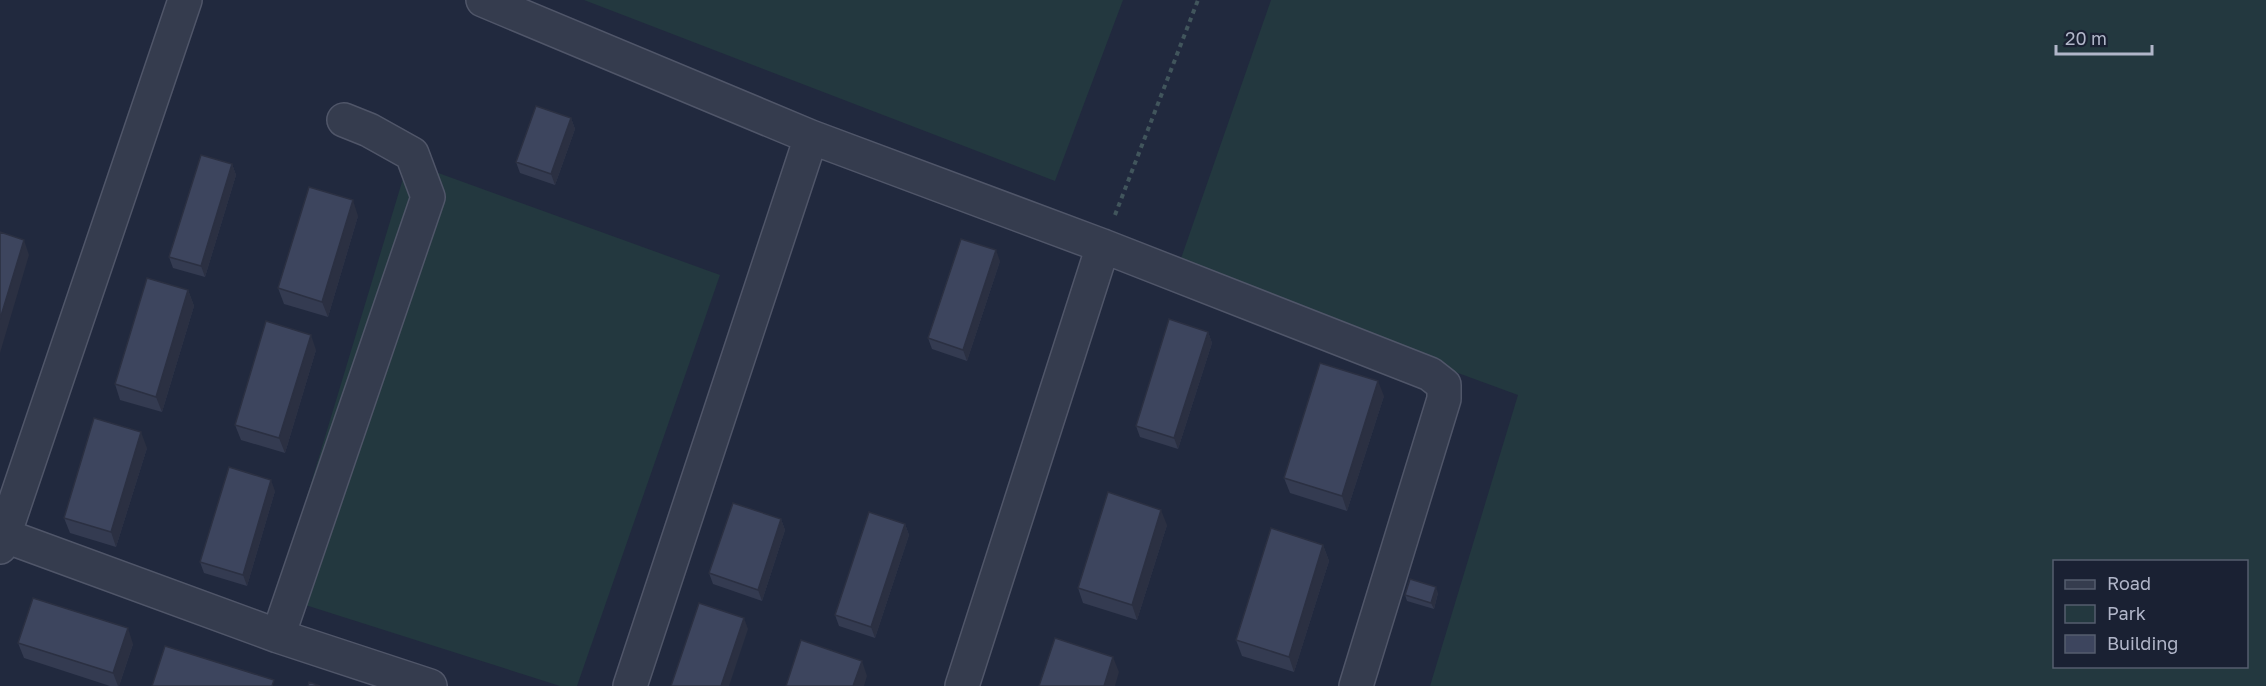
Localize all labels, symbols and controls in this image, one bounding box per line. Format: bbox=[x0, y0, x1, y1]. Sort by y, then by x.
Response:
scale bar bbox=[2056, 18, 2152, 56]
text: 20 m bbox=[2065, 27, 2107, 49]
legend bbox=[2053, 560, 2248, 668]
text: Road bbox=[2107, 572, 2151, 594]
text: Park bbox=[2107, 602, 2146, 624]
text: Building bbox=[2107, 632, 2178, 654]

